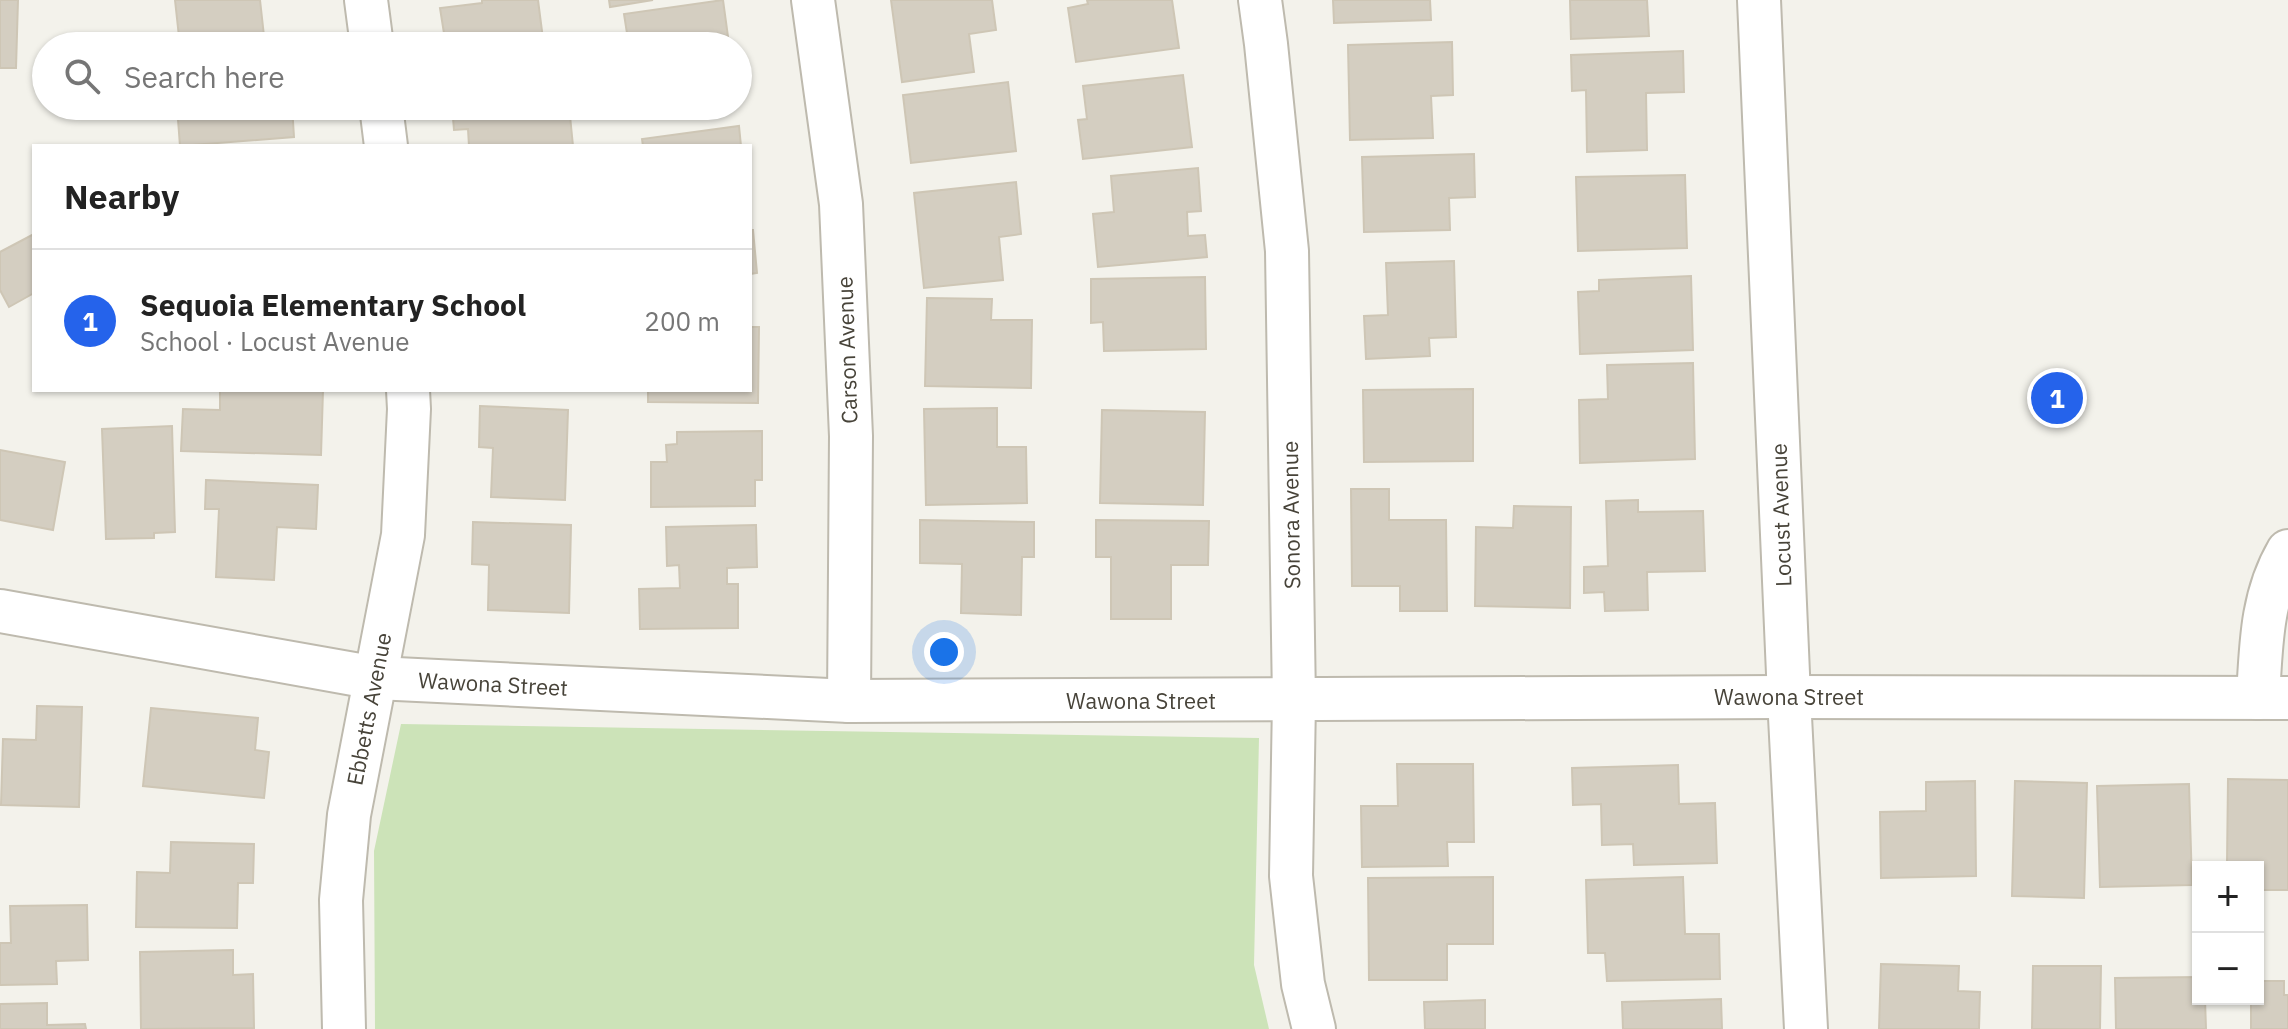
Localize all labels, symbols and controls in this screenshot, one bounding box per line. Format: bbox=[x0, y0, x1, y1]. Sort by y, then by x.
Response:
search box bbox=[32, 32, 752, 120]
icon: search bbox=[60, 54, 104, 98]
text: Search here bbox=[124, 57, 285, 96]
text: Nearby bbox=[64, 174, 179, 218]
street label: Carson Avenue bbox=[829, 276, 864, 424]
text: Sequoia Elementary School bbox=[140, 285, 526, 324]
text: 1 bbox=[82, 304, 98, 338]
text: 200 m bbox=[644, 304, 720, 338]
text: School · Locust Avenue bbox=[140, 324, 410, 358]
pin: 1 bbox=[2031, 368, 2083, 428]
street label: Sonora Avenue bbox=[1275, 441, 1306, 589]
street label: Locust Avenue bbox=[1764, 443, 1797, 587]
street label: Ebbetts Avenue bbox=[339, 630, 398, 788]
your location bbox=[924, 632, 964, 672]
street label: Wawona Street bbox=[417, 665, 569, 702]
street label: Wawona Street bbox=[1714, 682, 1864, 711]
street label: Wawona Street bbox=[1066, 686, 1216, 715]
map controls bbox=[2192, 861, 2264, 1005]
button: + bbox=[2192, 861, 2264, 933]
button: − bbox=[2192, 933, 2264, 1005]

